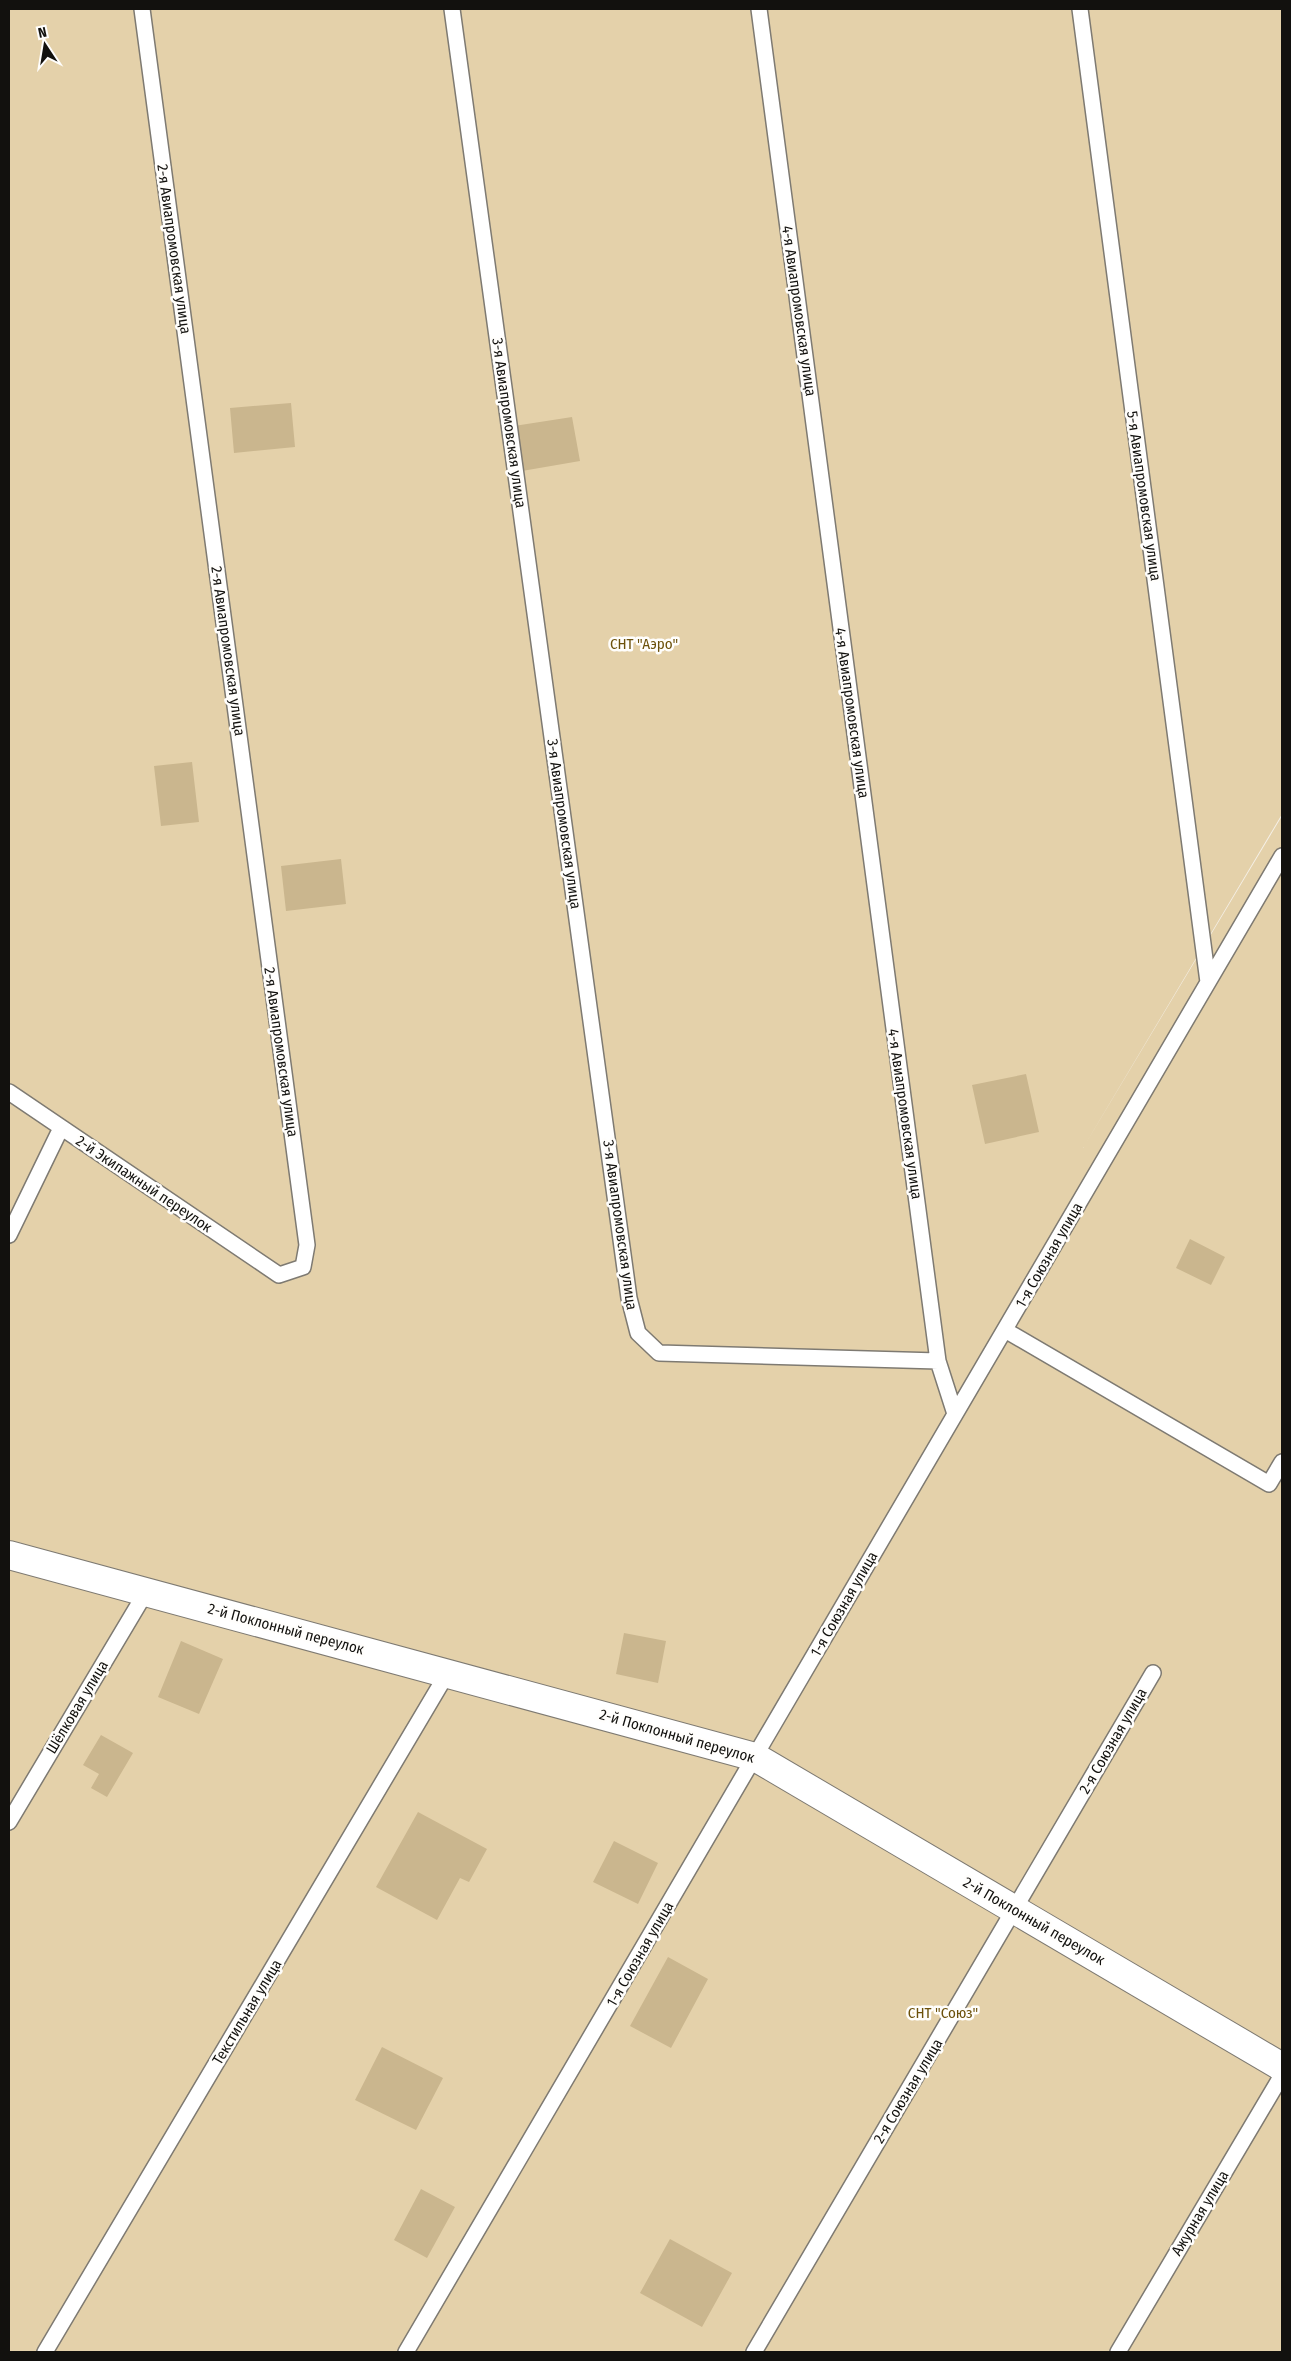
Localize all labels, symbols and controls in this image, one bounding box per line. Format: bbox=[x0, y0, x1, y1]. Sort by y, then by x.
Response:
north arrow bbox=[20, 20, 70, 70]
text: N bbox=[37, 24, 48, 42]
street label: 2-я Авиапромовская улица bbox=[153, 163, 195, 335]
street label: 4-я Авиапромовская улица bbox=[778, 225, 820, 397]
street label: 3-я Авиапромовская улица bbox=[488, 337, 530, 509]
street label: 5-я Авиапромовская улица bbox=[1123, 410, 1165, 582]
street label: 2-я Авиапромовская улица bbox=[207, 565, 249, 737]
street label: 4-я Авиапромовская улица bbox=[831, 627, 873, 799]
park label: СНТ "Аэро" bbox=[610, 635, 678, 653]
street label: 3-я Авиапромовская улица bbox=[543, 738, 585, 910]
street label: 2-я Авиапромовская улица bbox=[260, 966, 302, 1138]
street label: 4-я Авиапромовская улица bbox=[884, 1028, 926, 1200]
street label: 2-й Экипажный переулок bbox=[72, 1132, 216, 1236]
street label: 3-я Авиапромовская улица bbox=[599, 1139, 641, 1311]
street label: 1-я Союзная улица bbox=[1012, 1199, 1086, 1311]
street label: 1-я Союзная улица bbox=[807, 1548, 881, 1660]
street label: 2-й Поклонный переулок bbox=[206, 1600, 366, 1658]
street label: Шёлковая улица bbox=[42, 1657, 112, 1757]
street label: 2-я Союзная улица bbox=[1075, 1685, 1151, 1797]
street label: 2-й Поклонный переулок bbox=[597, 1705, 757, 1767]
street label: 2-й Поклонный переулок bbox=[960, 1873, 1108, 1969]
street label: 1-я Союзная улица bbox=[603, 1898, 677, 2010]
street label: Текстильная улица bbox=[208, 1956, 286, 2068]
park label: СНТ "Союз" bbox=[908, 2004, 978, 2022]
street label: 2-я Союзная улица bbox=[870, 2035, 946, 2147]
street label: Ажурная улица bbox=[1168, 2167, 1232, 2259]

